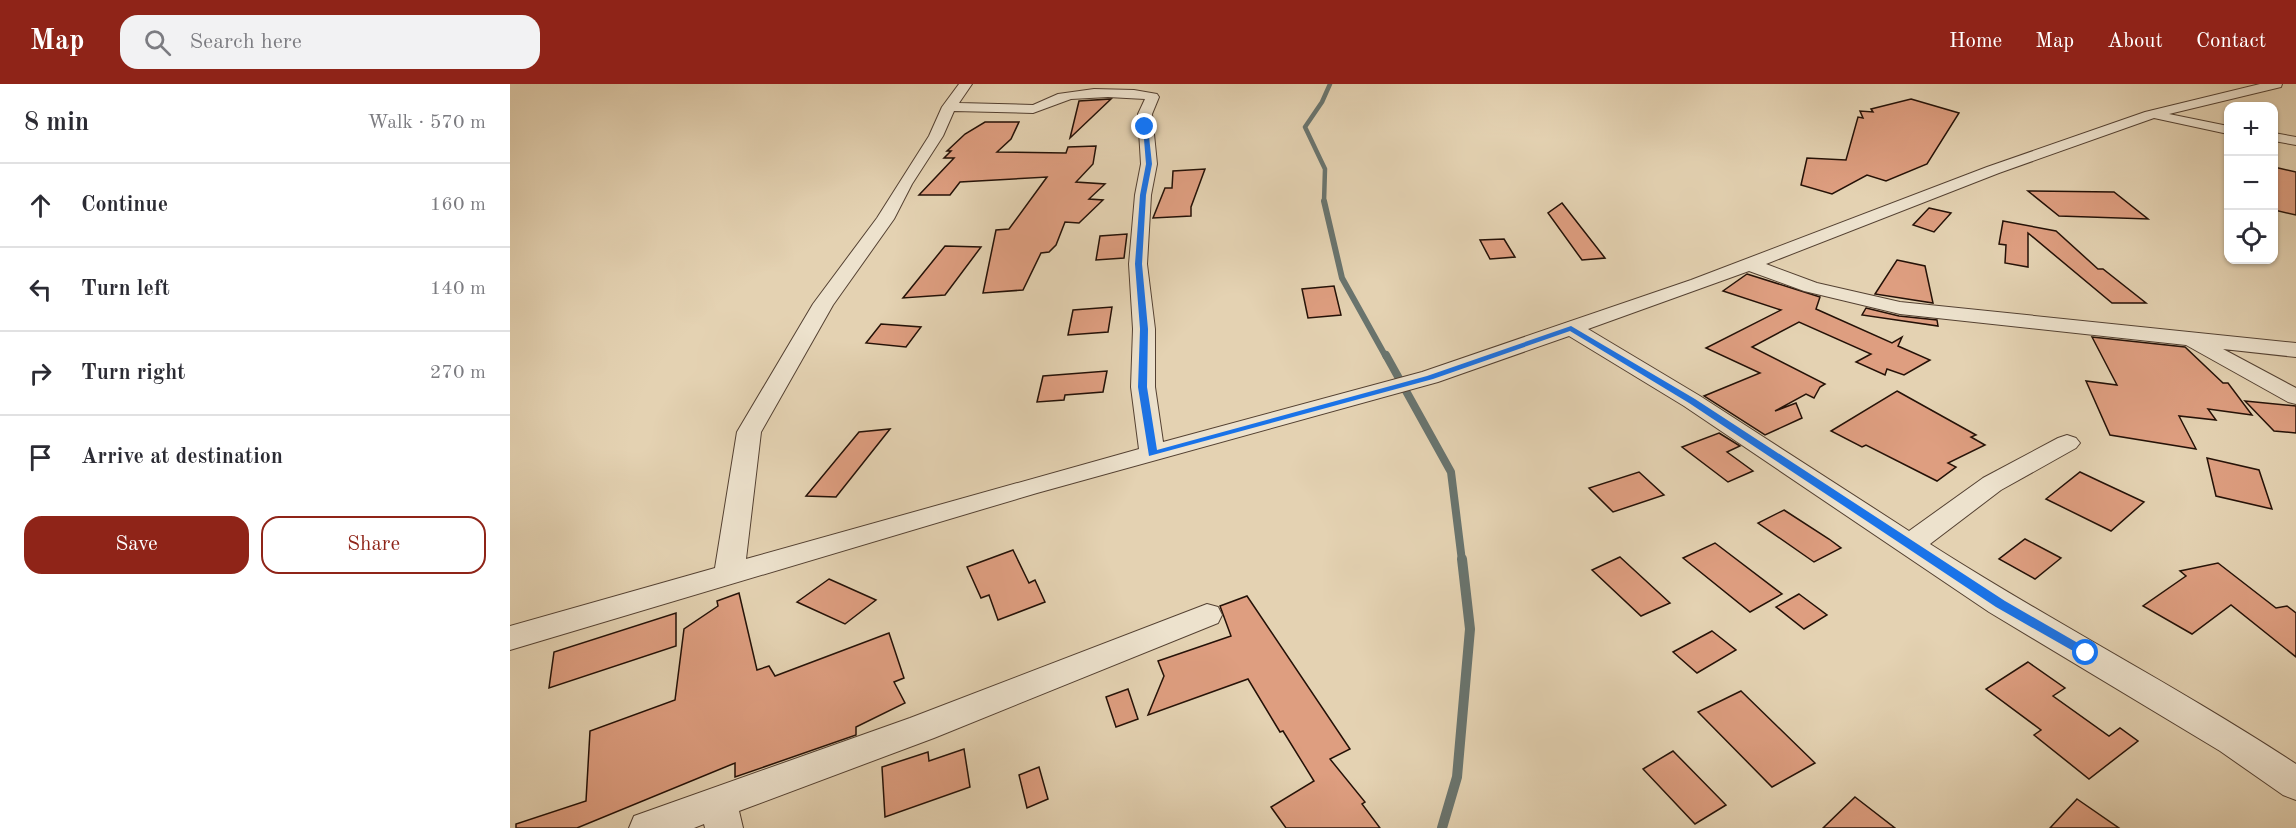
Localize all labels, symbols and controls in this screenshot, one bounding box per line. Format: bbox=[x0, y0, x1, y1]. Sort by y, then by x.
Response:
search box bbox=[120, 15, 540, 69]
icon: search bbox=[141, 26, 174, 59]
text: Map bbox=[30, 28, 84, 56]
text: Search here bbox=[189, 31, 302, 53]
text: Home bbox=[1949, 31, 2002, 52]
text: Map bbox=[2035, 31, 2074, 52]
text: About bbox=[2107, 31, 2163, 52]
text: Contact bbox=[2196, 31, 2266, 52]
map controls bbox=[2224, 102, 2278, 264]
button: + bbox=[2224, 102, 2278, 156]
text: 8 min bbox=[24, 110, 89, 136]
text: Walk · 570 m bbox=[367, 113, 486, 133]
route end bbox=[1131, 113, 1157, 139]
button: − bbox=[2224, 156, 2278, 210]
icon: ahead bbox=[24, 189, 57, 222]
text: Continue bbox=[81, 194, 168, 216]
text: 160 m bbox=[430, 195, 486, 215]
button: locate bbox=[2224, 210, 2278, 264]
icon: left bbox=[24, 273, 57, 306]
text: Turn left bbox=[81, 278, 170, 300]
text: 140 m bbox=[430, 279, 486, 299]
icon: right bbox=[24, 357, 57, 390]
text: Turn right bbox=[81, 362, 185, 384]
text: 270 m bbox=[430, 363, 486, 383]
icon: arrive bbox=[24, 441, 57, 474]
text: Arrive at destination bbox=[81, 446, 283, 468]
button: Save bbox=[24, 516, 249, 574]
button: Share bbox=[261, 516, 486, 574]
route start bbox=[2072, 639, 2098, 665]

